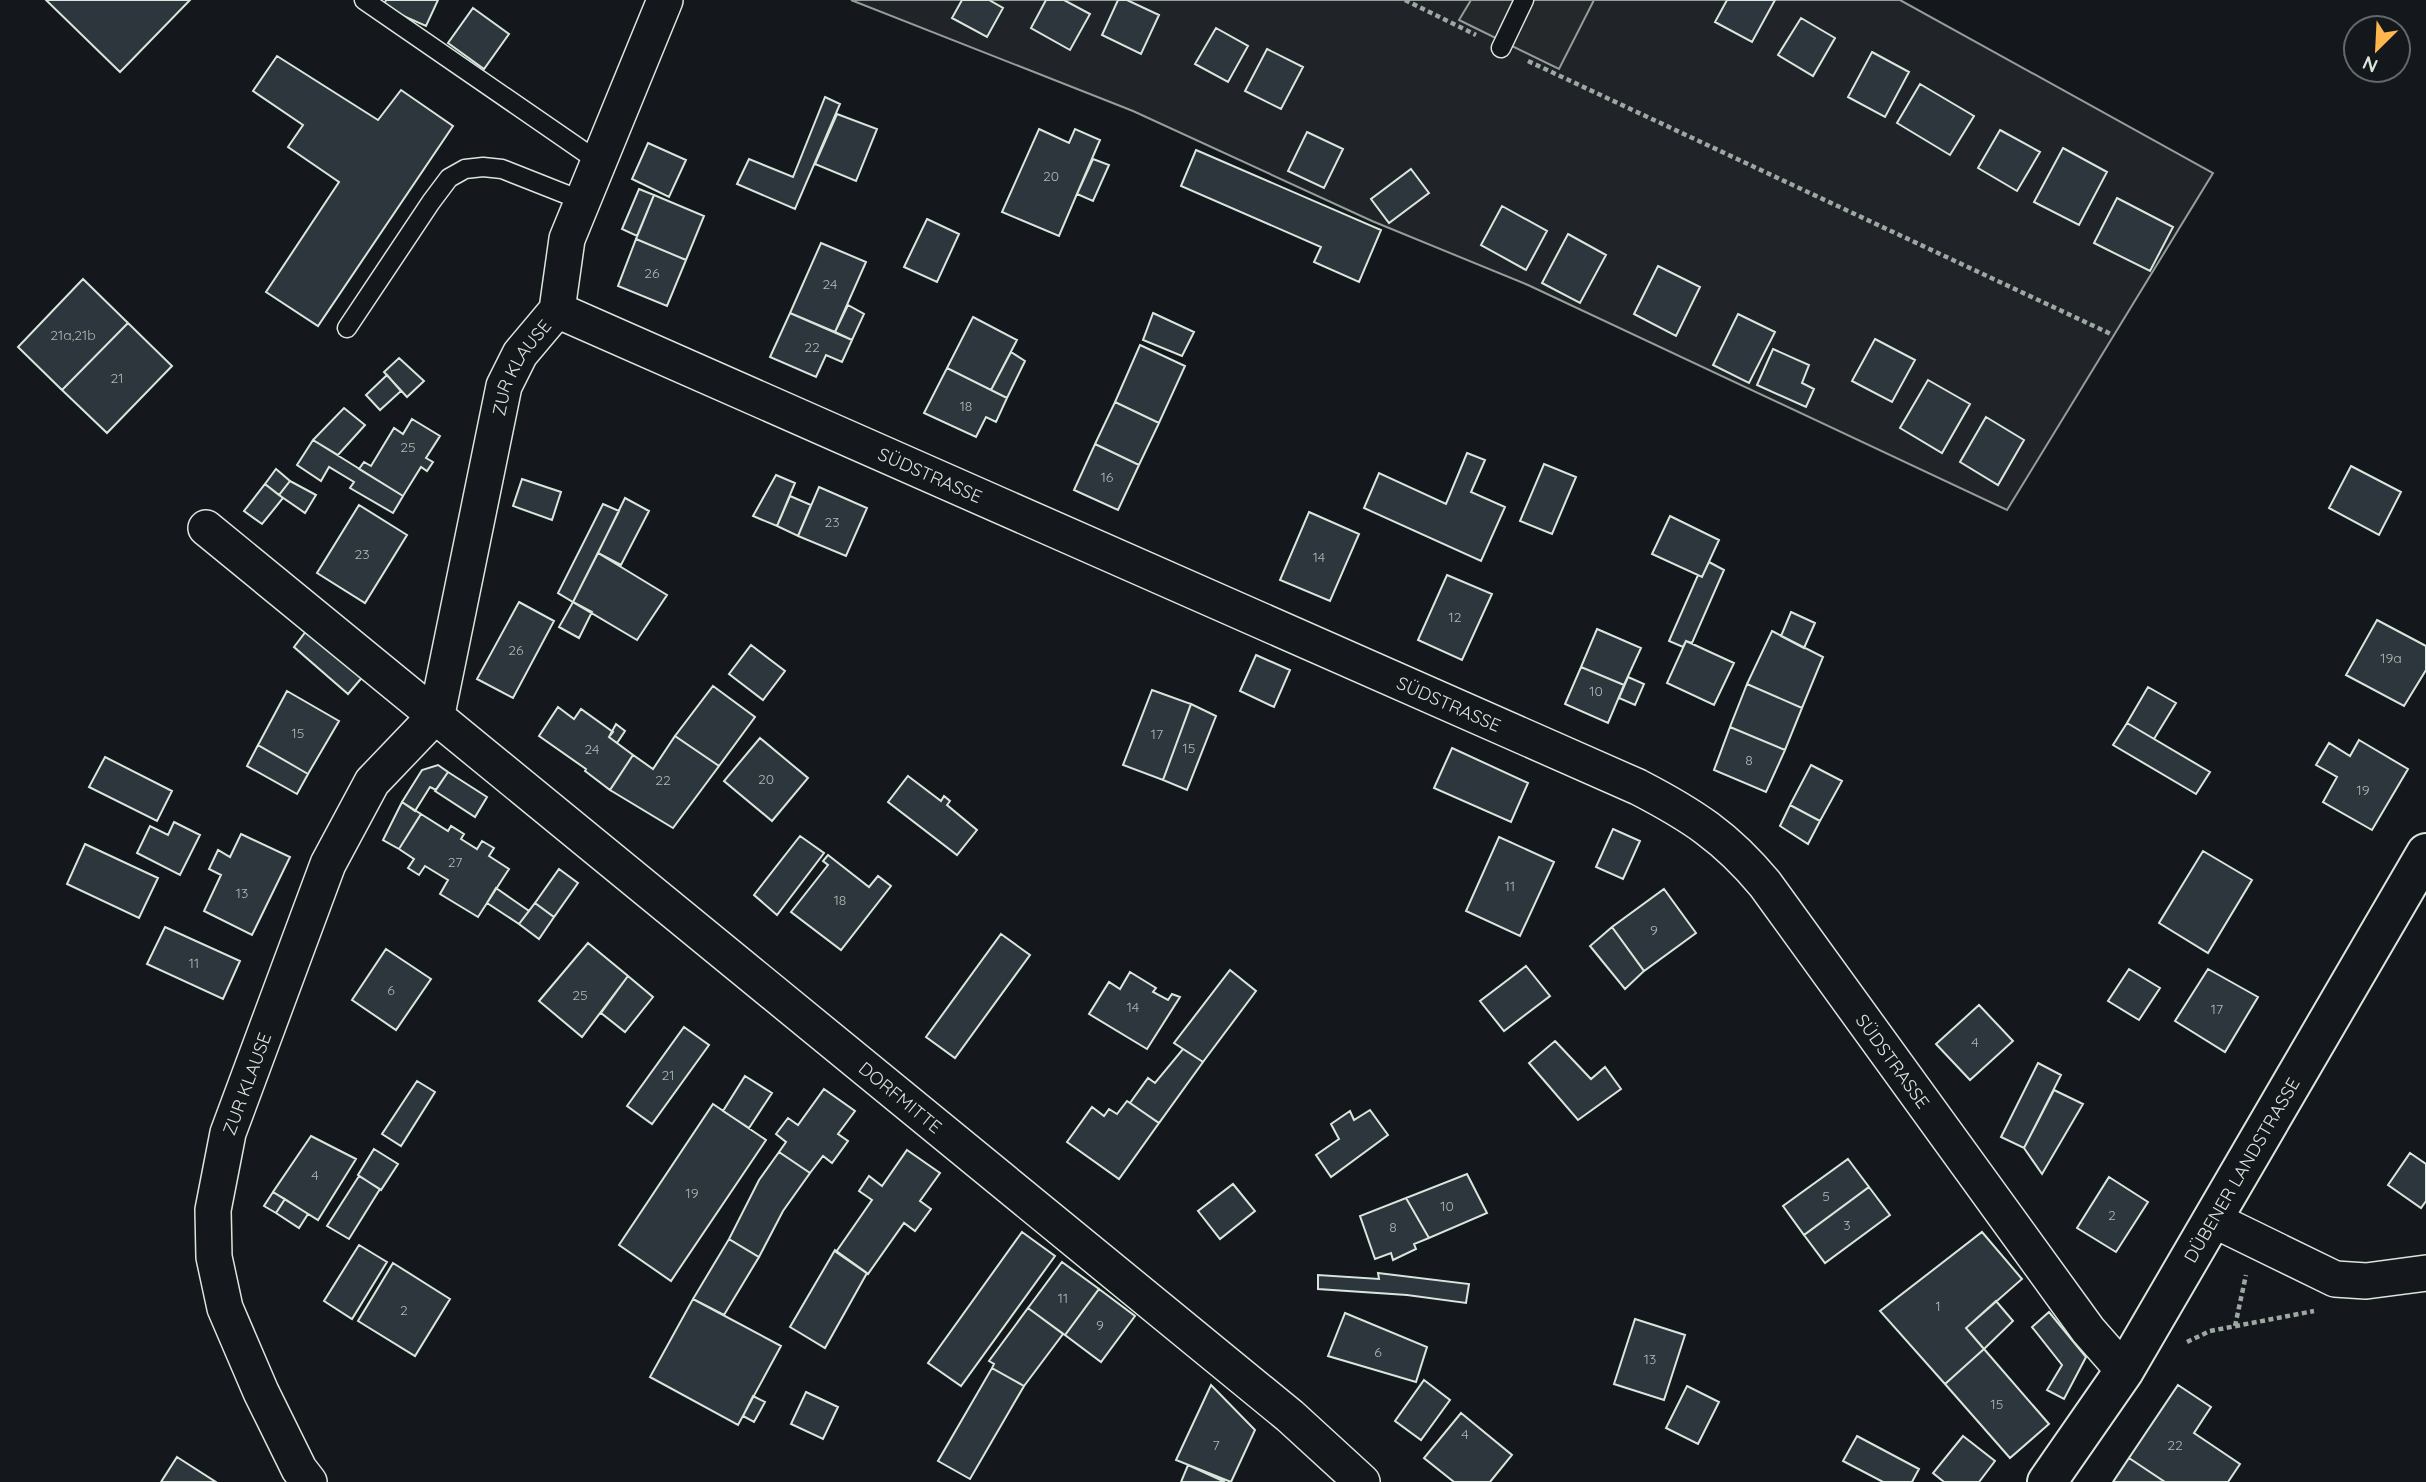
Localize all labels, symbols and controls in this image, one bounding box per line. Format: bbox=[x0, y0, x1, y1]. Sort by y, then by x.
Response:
north arrow bbox=[2342, 14, 2412, 84]
text: N bbox=[2359, 51, 2381, 78]
house number: 20 bbox=[1043, 167, 1059, 185]
house number: 26 bbox=[644, 264, 660, 282]
house number: 24 bbox=[823, 275, 837, 293]
street label: ZUR KLAUSE bbox=[487, 315, 556, 418]
house number: 21a,21b bbox=[50, 326, 96, 344]
house number: 22 bbox=[804, 338, 820, 356]
house number: 21 bbox=[111, 369, 123, 387]
house number: 18 bbox=[960, 397, 972, 415]
house number: 25 bbox=[400, 438, 416, 456]
street label: SÜDSTRASSE bbox=[875, 442, 986, 508]
house number: 16 bbox=[1101, 468, 1114, 486]
house number: 23 bbox=[824, 513, 840, 531]
house number: 23 bbox=[354, 545, 370, 563]
house number: 14 bbox=[1313, 548, 1325, 566]
house number: 12 bbox=[1449, 608, 1462, 626]
house number: 26 bbox=[508, 641, 524, 659]
house number: 19a bbox=[2380, 649, 2402, 667]
street label: SÜDSTRASSE bbox=[1394, 671, 1504, 737]
house number: 10 bbox=[1589, 682, 1603, 700]
house number: 15 bbox=[292, 724, 304, 742]
house number: 17 bbox=[1151, 725, 1163, 743]
house number: 15 bbox=[1183, 739, 1195, 757]
house number: 24 bbox=[585, 740, 599, 758]
house number: 8 bbox=[1745, 751, 1753, 769]
house number: 20 bbox=[758, 770, 774, 788]
house number: 22 bbox=[655, 771, 671, 789]
house number: 19 bbox=[2357, 781, 2370, 799]
house number: 27 bbox=[448, 853, 462, 871]
house number: 11 bbox=[1505, 877, 1515, 895]
house number: 13 bbox=[236, 884, 248, 902]
house number: 18 bbox=[834, 891, 846, 909]
house number: 9 bbox=[1650, 921, 1658, 939]
house number: 11 bbox=[189, 954, 199, 972]
house number: 6 bbox=[387, 981, 395, 999]
house number: 25 bbox=[572, 986, 588, 1004]
house number: 14 bbox=[1127, 998, 1139, 1016]
house number: 17 bbox=[2211, 1000, 2223, 1018]
street label: SÜDSTRASSE bbox=[1851, 1009, 1935, 1113]
street label: ZUR KLAUSE bbox=[217, 1029, 276, 1138]
house number: 4 bbox=[1971, 1033, 1979, 1051]
street label: DORFMITTE bbox=[854, 1056, 947, 1138]
house number: 21 bbox=[662, 1066, 674, 1084]
street label: DÜBENER LANDSTRASSE bbox=[2178, 1073, 2304, 1267]
house number: 4 bbox=[311, 1166, 319, 1184]
house number: 19 bbox=[686, 1184, 699, 1202]
house number: 5 bbox=[1822, 1187, 1830, 1205]
house number: 10 bbox=[1440, 1197, 1454, 1215]
house number: 2 bbox=[2108, 1206, 2116, 1224]
house number: 3 bbox=[1843, 1216, 1851, 1234]
house number: 8 bbox=[1389, 1218, 1397, 1236]
house number: 11 bbox=[1058, 1289, 1068, 1307]
house number: 1 bbox=[1935, 1297, 1941, 1315]
house number: 2 bbox=[400, 1301, 408, 1319]
house number: 9 bbox=[1096, 1316, 1104, 1334]
house number: 6 bbox=[1374, 1343, 1382, 1361]
house number: 13 bbox=[1644, 1350, 1656, 1368]
house number: 15 bbox=[1991, 1395, 2003, 1413]
house number: 4 bbox=[1461, 1425, 1469, 1443]
house number: 7 bbox=[1212, 1436, 1220, 1454]
house number: 22 bbox=[2167, 1436, 2183, 1454]

